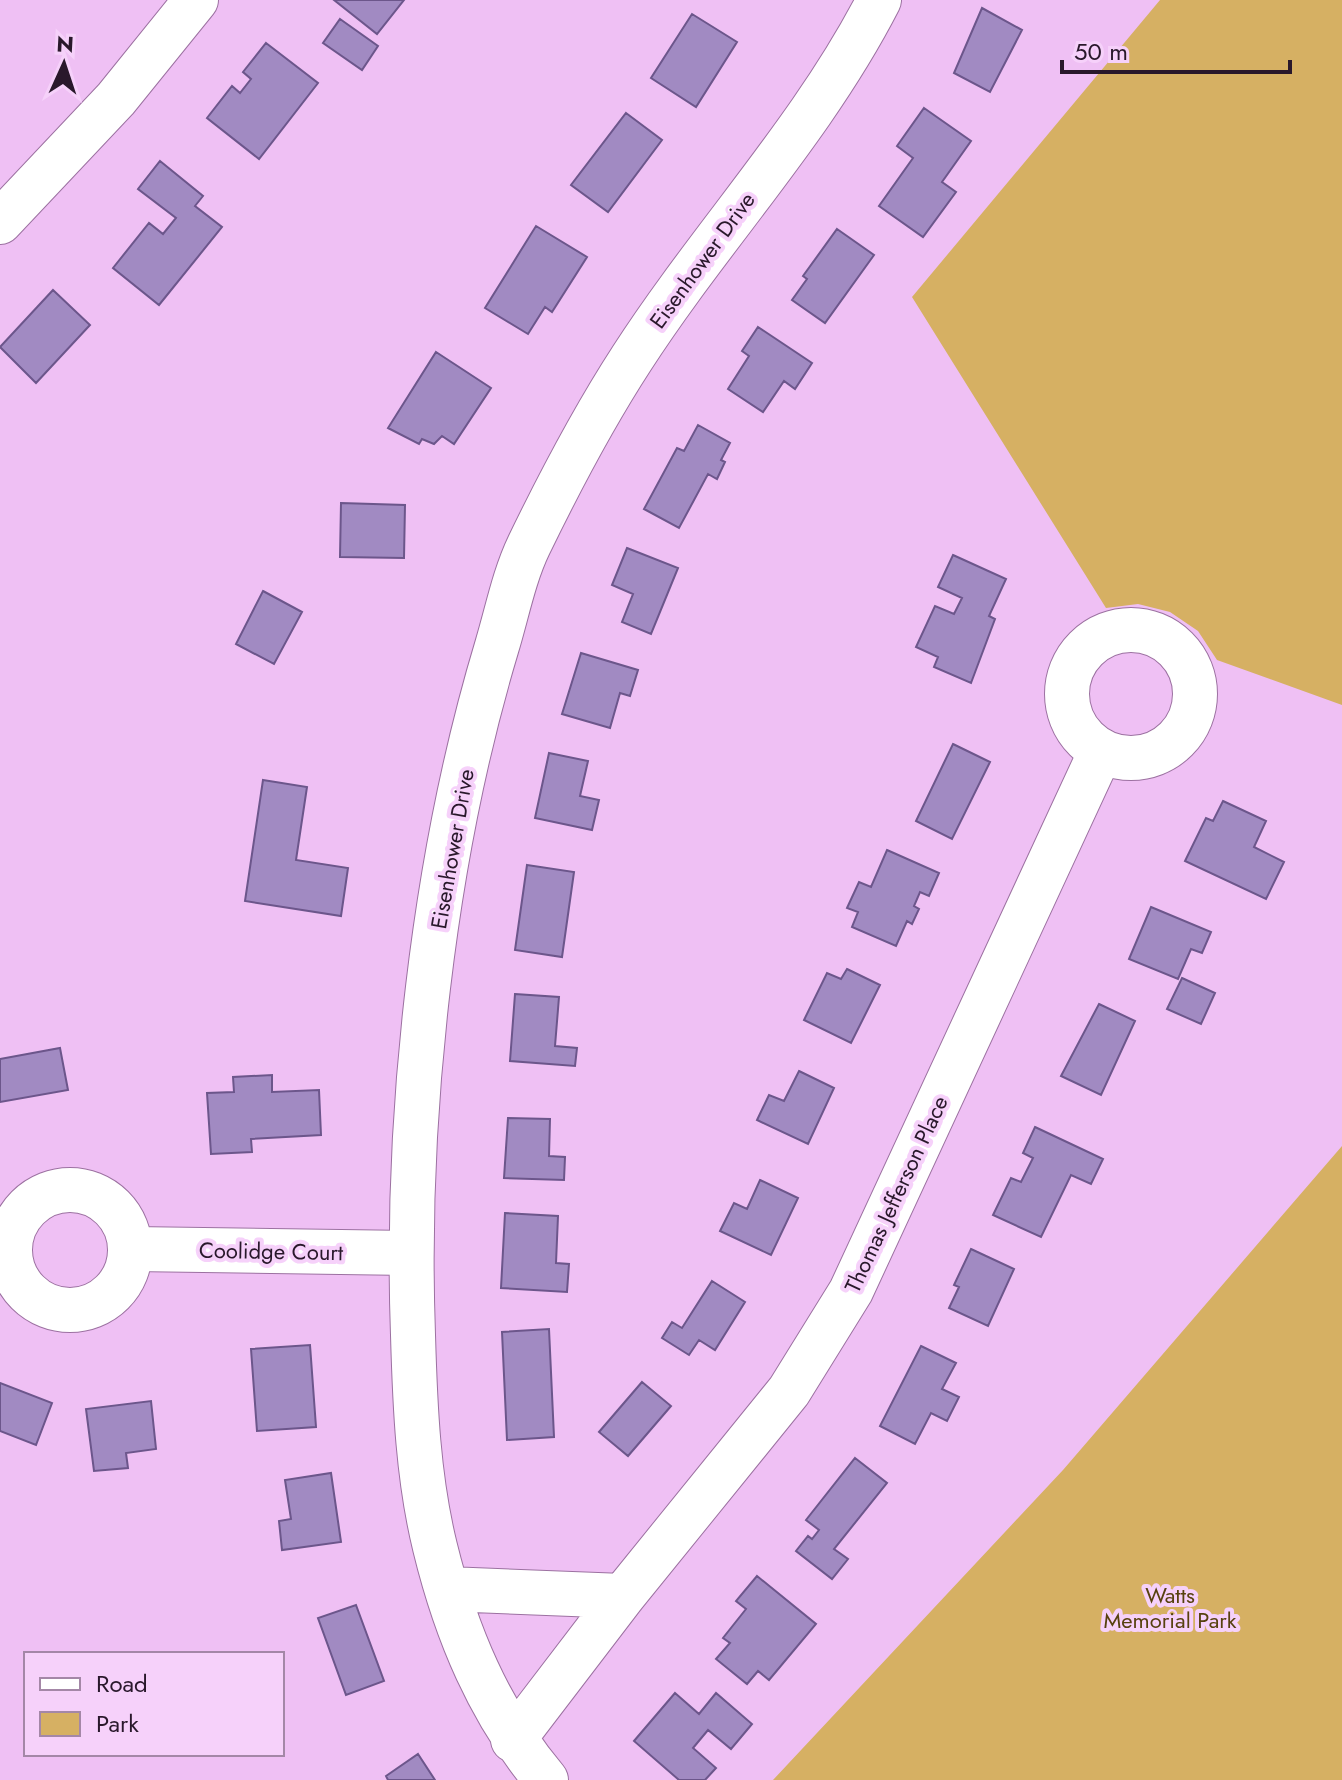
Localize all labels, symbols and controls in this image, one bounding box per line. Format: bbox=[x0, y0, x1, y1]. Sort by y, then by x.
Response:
north arrow bbox=[24, 24, 104, 104]
scale bar bbox=[1062, 24, 1290, 74]
text: N bbox=[55, 28, 75, 60]
text: 50 m bbox=[1074, 34, 1128, 69]
street label: Eisenhower Drive bbox=[642, 185, 762, 335]
street label: Eisenhower Drive bbox=[422, 767, 482, 931]
street label: Thomas Jefferson Place bbox=[836, 1090, 956, 1298]
street label: Coolidge Court bbox=[199, 1234, 344, 1268]
park label: Watts Memorial Park bbox=[1103, 1579, 1237, 1636]
legend bbox=[24, 1652, 284, 1756]
text: Road bbox=[96, 1666, 148, 1701]
text: Park bbox=[96, 1706, 139, 1741]

